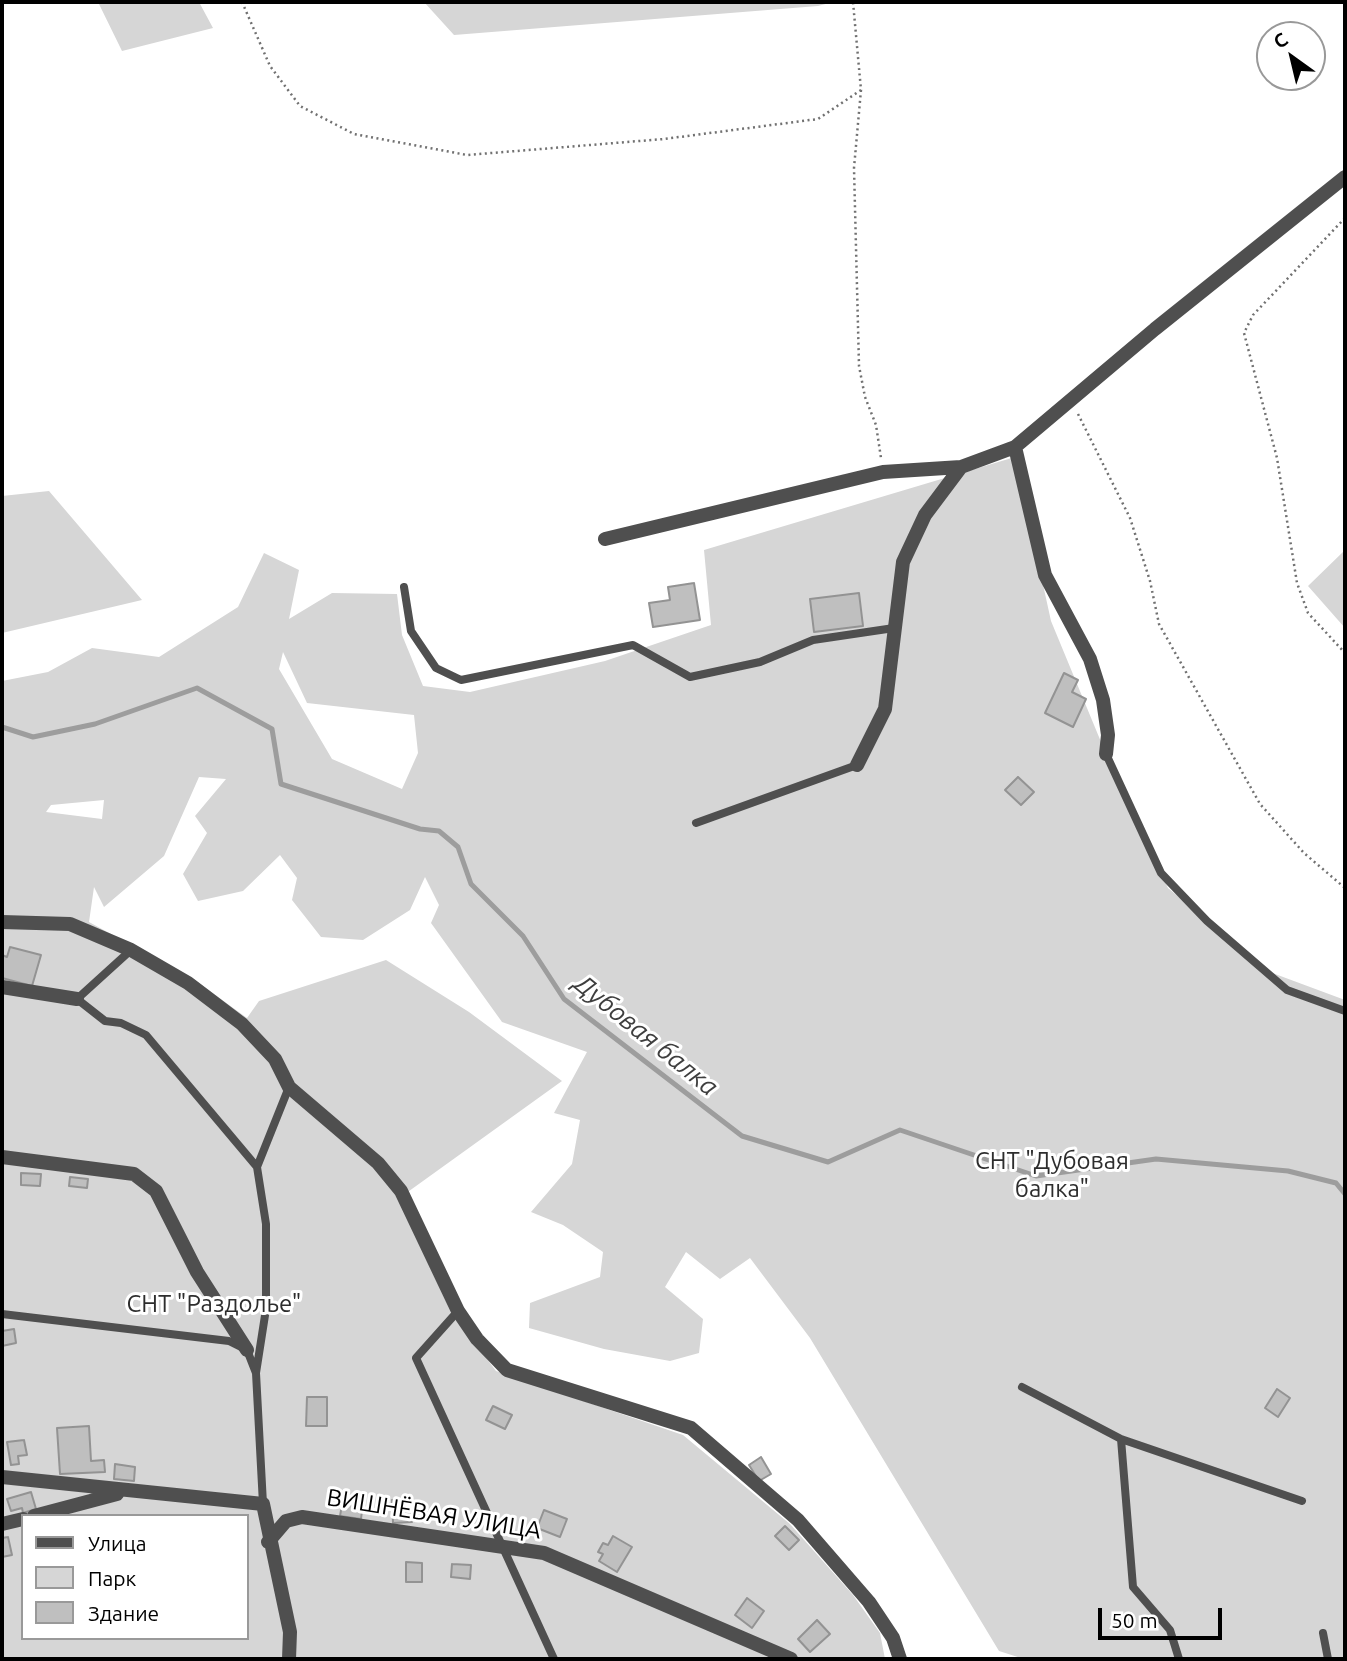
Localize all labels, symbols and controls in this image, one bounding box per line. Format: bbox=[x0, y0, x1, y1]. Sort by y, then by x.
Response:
north arrow bbox=[1256, 21, 1326, 91]
text: С bbox=[1269, 28, 1292, 53]
water label: Дубовая балка bbox=[568, 968, 724, 1102]
park label: СНТ "Дубовая балка" bbox=[975, 1147, 1129, 1203]
park label: СНТ "Раздолье" bbox=[127, 1290, 301, 1318]
street label: ВИШНЁВАЯ УЛИЦА bbox=[325, 1483, 543, 1545]
legend bbox=[21, 1514, 248, 1640]
text: Улица bbox=[88, 1531, 146, 1555]
text: Парк bbox=[88, 1566, 136, 1590]
scale bar bbox=[1102, 1594, 1226, 1638]
text: Здание bbox=[88, 1601, 159, 1625]
text: 50 m bbox=[1111, 1608, 1158, 1632]

